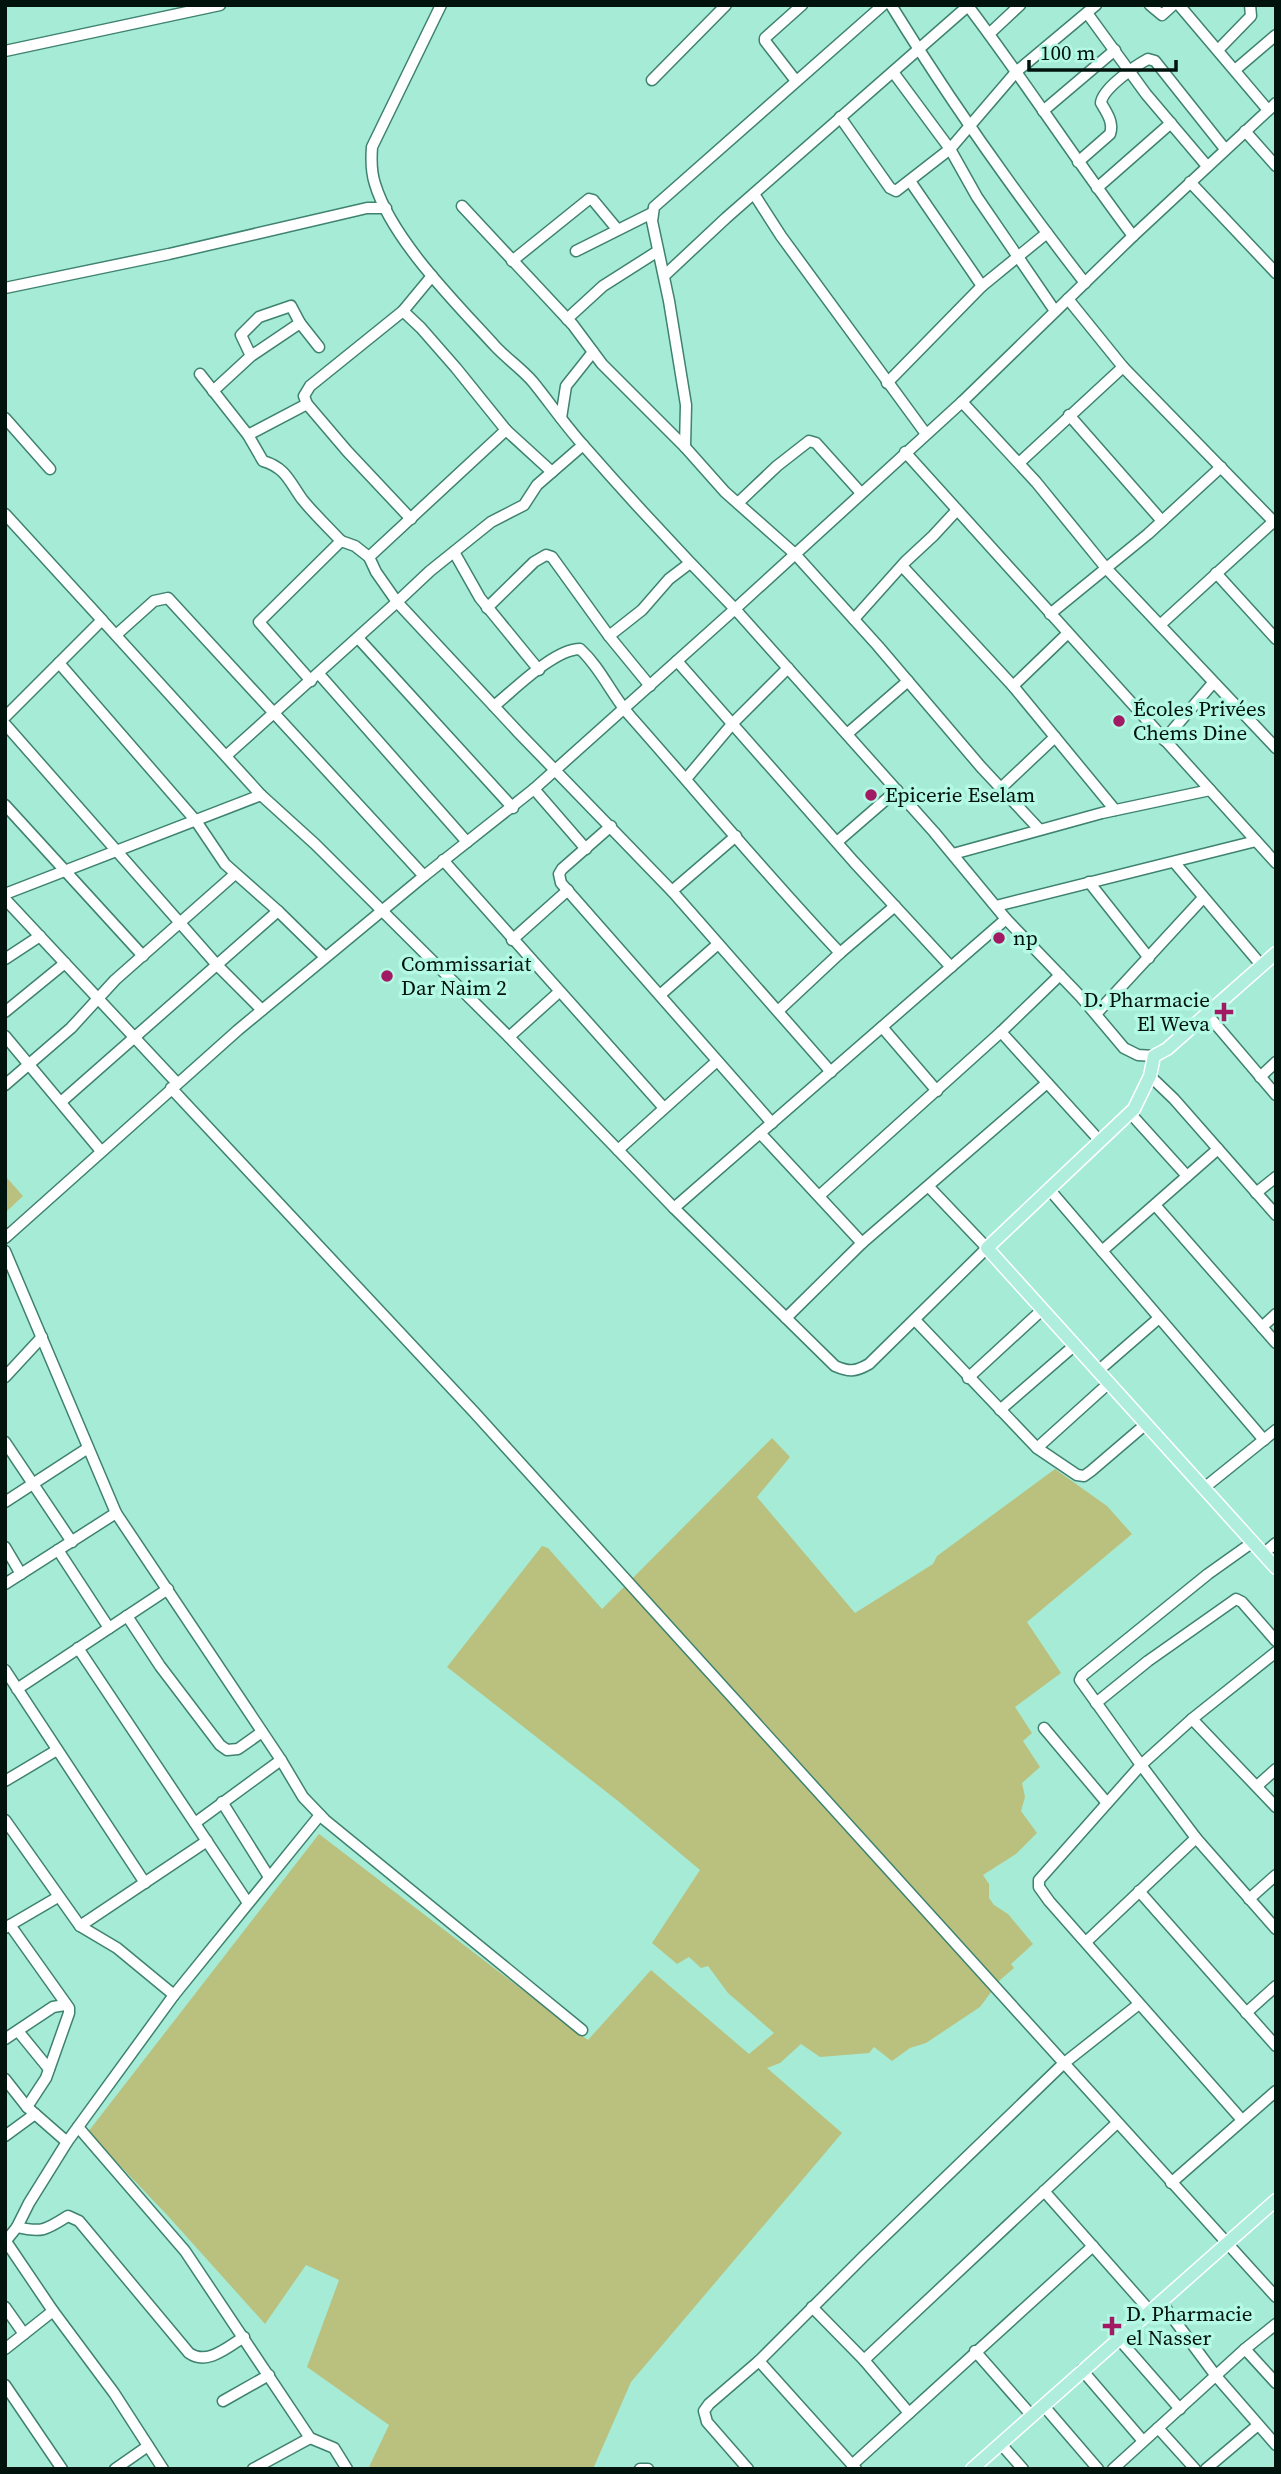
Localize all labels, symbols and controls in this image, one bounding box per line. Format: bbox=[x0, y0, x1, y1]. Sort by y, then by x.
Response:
scale bar bbox=[1029, 28, 1176, 72]
text: 100 m bbox=[1040, 38, 1095, 67]
place label: Écoles Privées Chems Dine bbox=[1133, 694, 1266, 747]
marker: Écoles Privées Chems Dine bbox=[1111, 713, 1127, 729]
place label: Epicerie Eselam bbox=[885, 780, 1035, 809]
marker: Epicerie Eselam bbox=[863, 787, 879, 803]
place label: np bbox=[1013, 923, 1038, 952]
marker: np bbox=[991, 930, 1007, 946]
place label: Commissariat Dar Naim 2 bbox=[401, 949, 532, 1002]
marker: Commissariat Dar Naim 2 bbox=[379, 968, 395, 984]
place label: D. Pharmacie El Weva bbox=[1083, 985, 1210, 1038]
marker: D. Pharmacie El Weva bbox=[1216, 1004, 1232, 1020]
place label: D. Pharmacie el Nasser bbox=[1126, 2299, 1253, 2352]
marker: D. Pharmacie el Nasser bbox=[1104, 2318, 1120, 2334]

